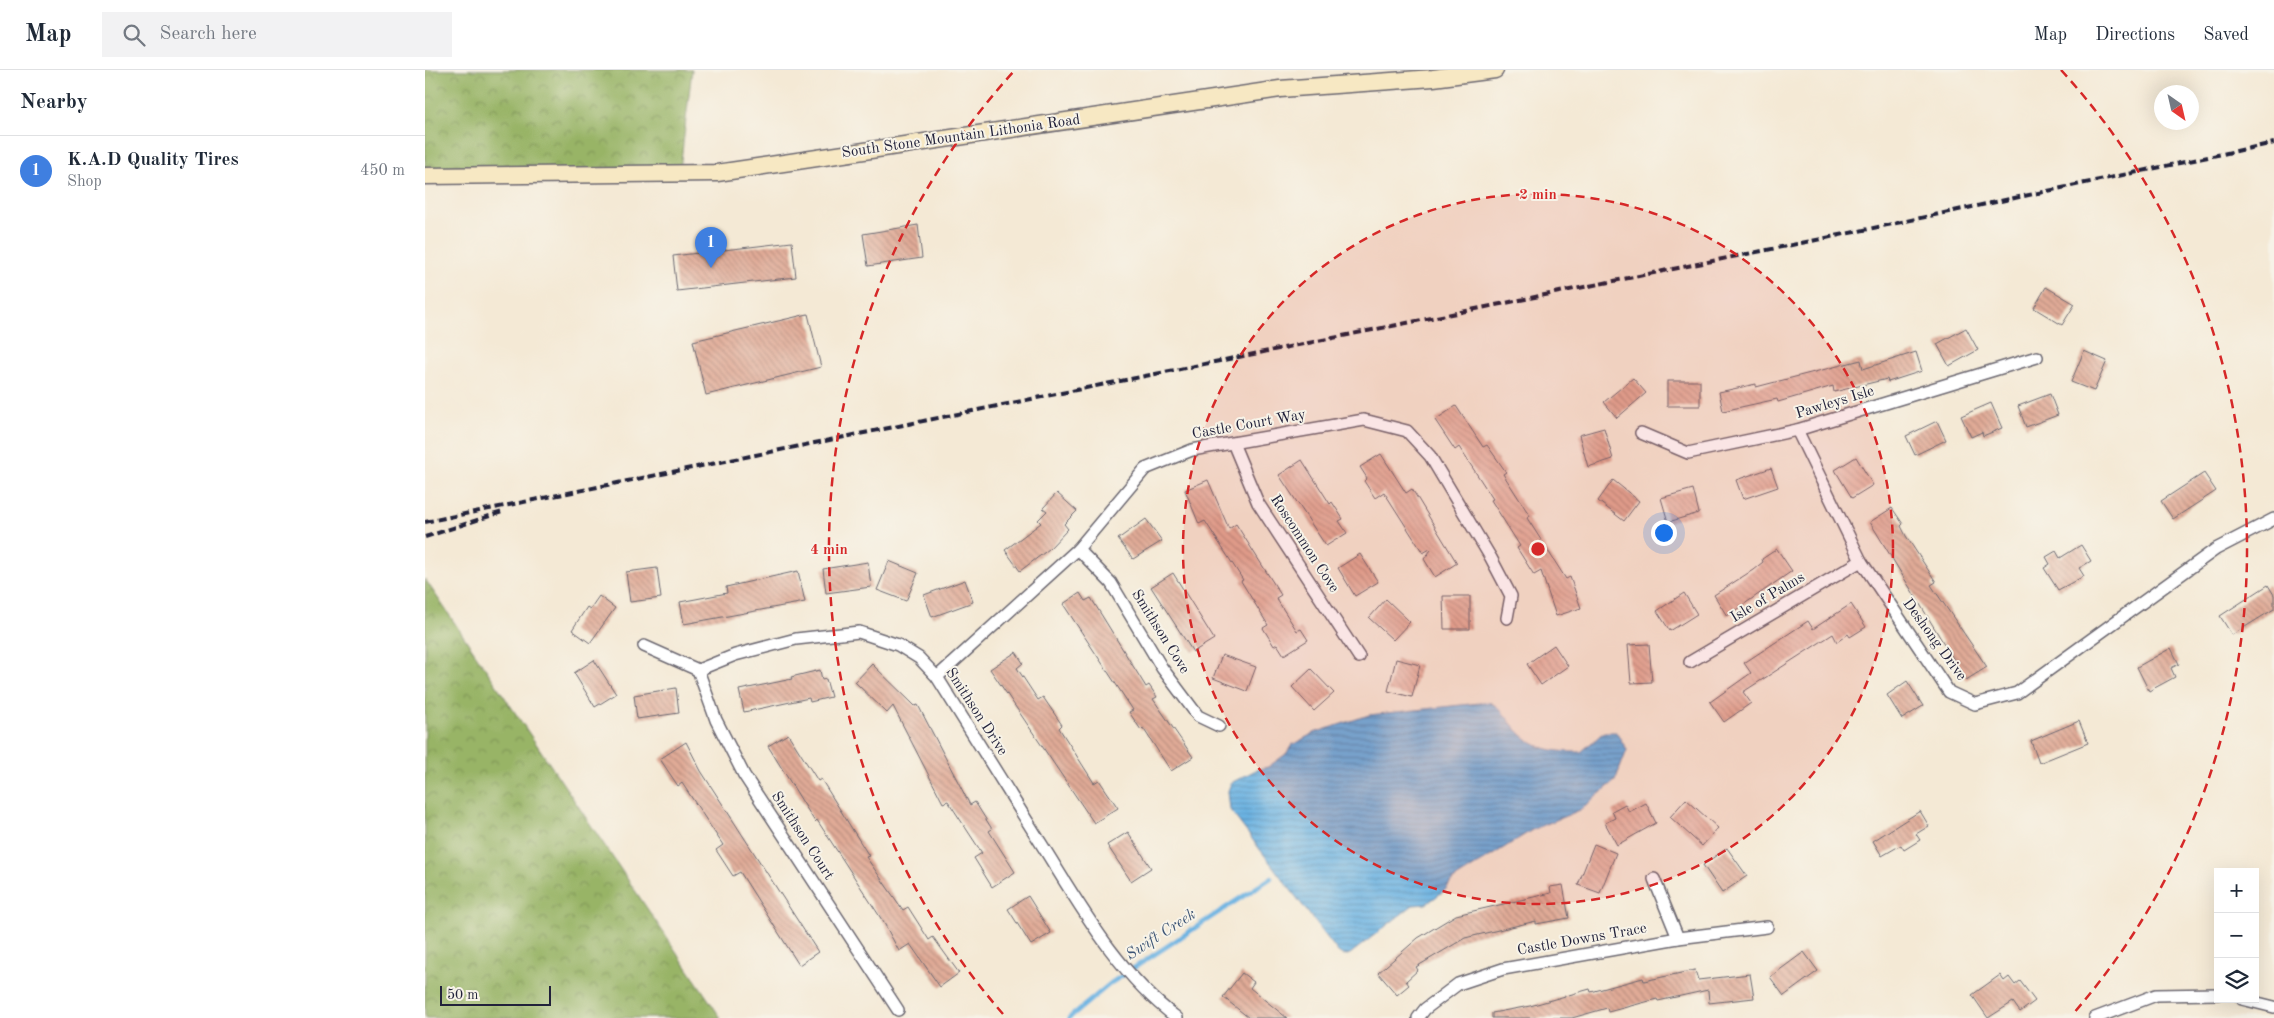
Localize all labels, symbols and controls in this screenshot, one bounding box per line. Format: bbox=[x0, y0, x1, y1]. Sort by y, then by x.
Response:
search box bbox=[102, 12, 452, 57]
icon: search bbox=[120, 21, 148, 49]
text: Map bbox=[25, 23, 72, 47]
text: Search here bbox=[160, 25, 257, 44]
text: Map bbox=[2034, 26, 2067, 44]
text: Directions bbox=[2095, 26, 2175, 44]
text: Saved bbox=[2203, 26, 2249, 44]
north arrow bbox=[2154, 85, 2199, 130]
text: Nearby bbox=[20, 92, 88, 113]
street label: South Stone Mountain Lithonia Road bbox=[841, 113, 1081, 161]
text: K.A.D Quality Tires bbox=[67, 151, 239, 170]
text: 1 bbox=[31, 163, 41, 179]
text: 450 m bbox=[360, 163, 405, 179]
text: Shop bbox=[67, 174, 102, 190]
text: 2 min bbox=[1519, 188, 1557, 203]
pin: 1 bbox=[695, 227, 727, 268]
street label: Pawleys Isle bbox=[1794, 384, 1876, 422]
street label: Castle Court Way bbox=[1191, 408, 1307, 442]
street label: Roscommon Cove bbox=[1267, 492, 1341, 596]
your location bbox=[1651, 520, 1677, 546]
centre of rings bbox=[1529, 540, 1547, 558]
text: 4 min bbox=[810, 543, 848, 558]
street label: Isle of Palms bbox=[1728, 570, 1808, 626]
street label: Smithson Cove bbox=[1128, 587, 1192, 677]
street label: Deshong Drive bbox=[1899, 596, 1969, 684]
street label: Smithson Drive bbox=[942, 666, 1010, 758]
street label: Smithson Court bbox=[768, 789, 836, 883]
map controls bbox=[2214, 868, 2259, 1003]
button: + bbox=[2214, 868, 2259, 913]
water label: Swift Creek bbox=[1123, 906, 1199, 963]
button: − bbox=[2214, 913, 2259, 958]
street label: Castle Downs Trace bbox=[1516, 921, 1648, 959]
button: layers bbox=[2214, 958, 2259, 1003]
scale bar bbox=[440, 983, 551, 1006]
text: 50 m bbox=[447, 988, 478, 1002]

